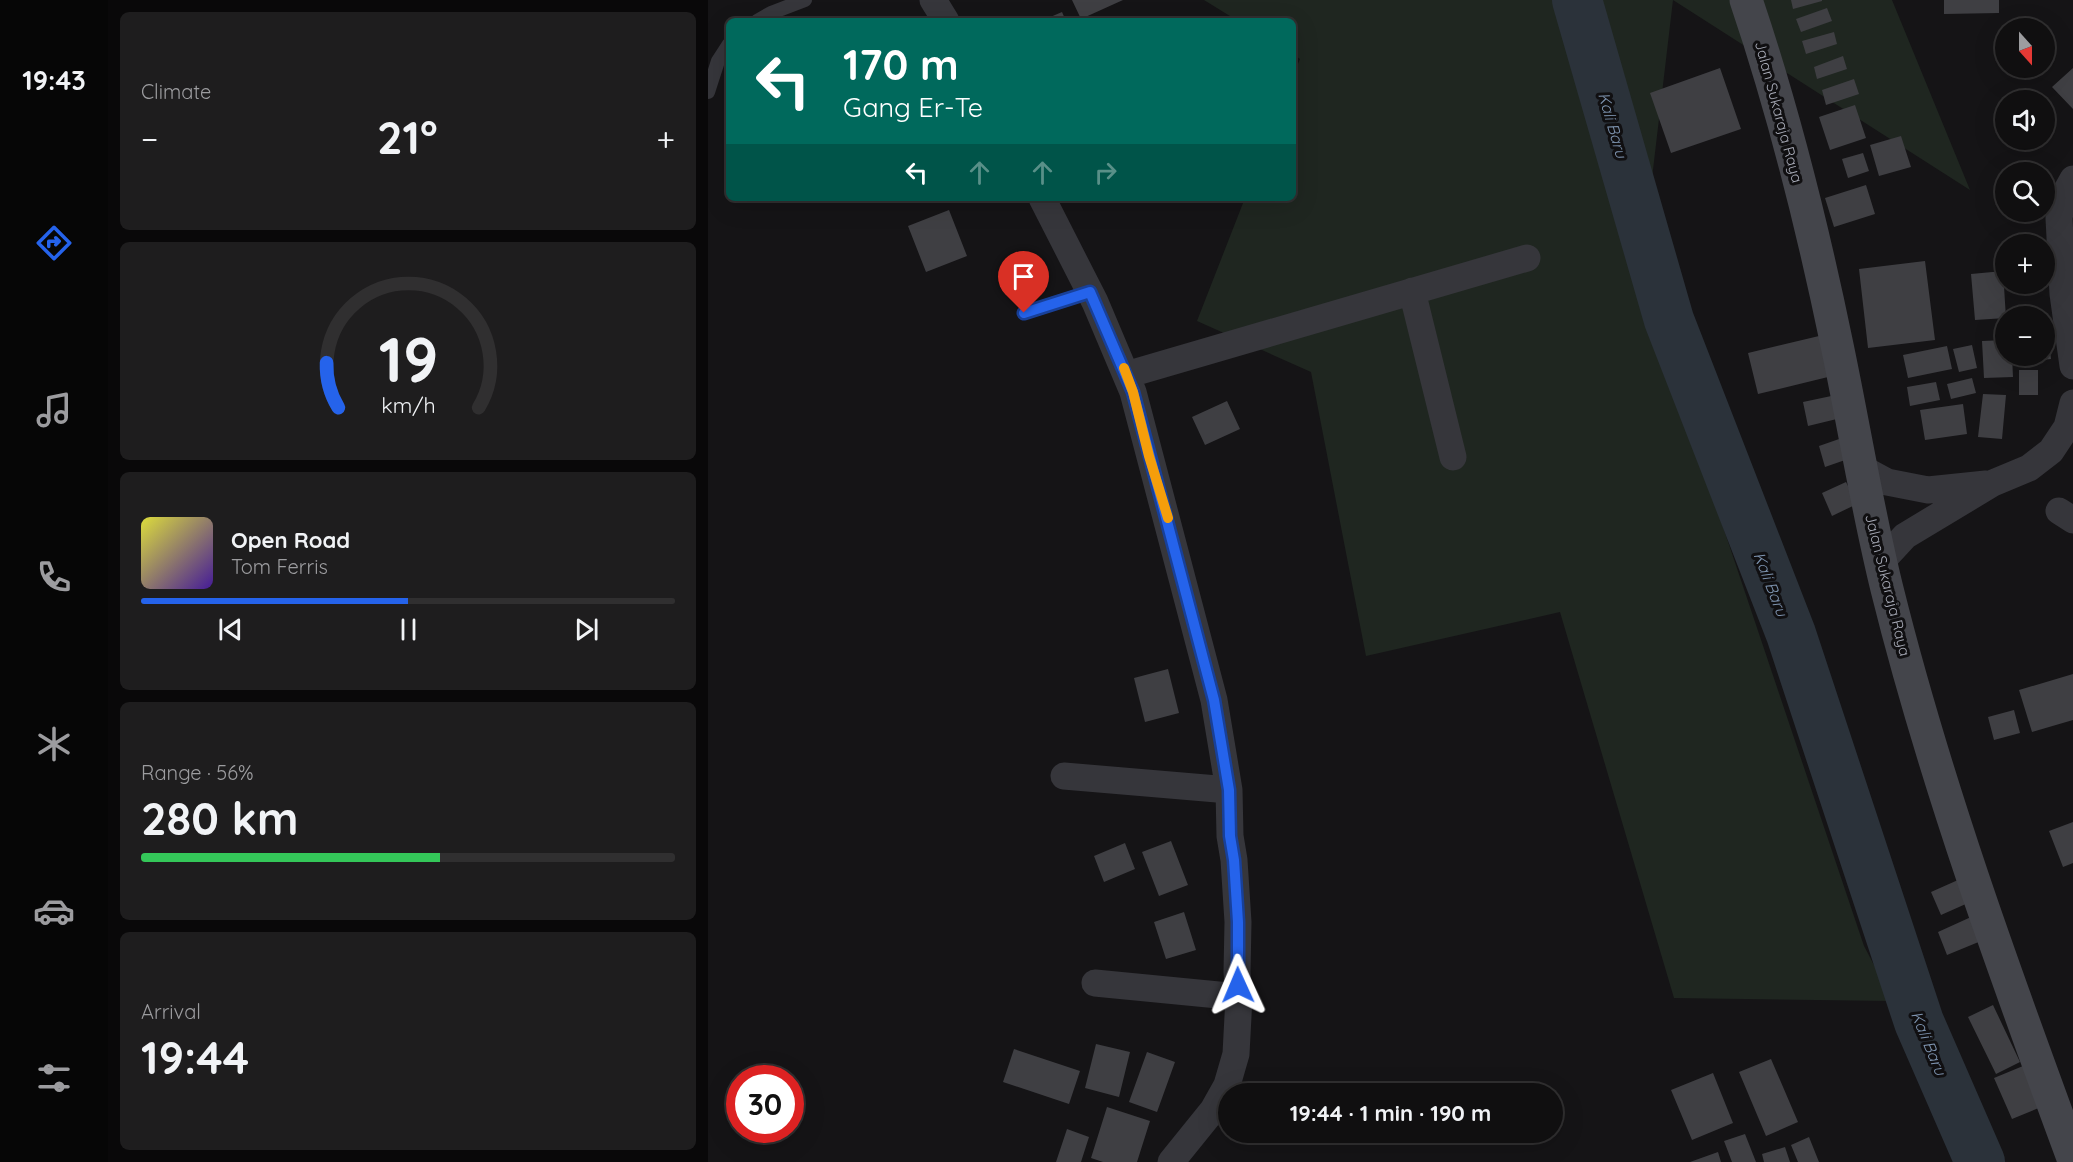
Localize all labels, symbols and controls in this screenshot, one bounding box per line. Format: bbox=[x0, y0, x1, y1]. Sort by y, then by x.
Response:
north arrow bbox=[1995, 18, 2055, 78]
map controls bbox=[1995, 18, 2055, 366]
text: 170 m bbox=[843, 38, 959, 91]
street label: Jalan Sukaraja Raya bbox=[1751, 39, 1807, 185]
icon: left bbox=[744, 42, 822, 120]
text: 19:43 bbox=[22, 63, 86, 97]
text: Climate bbox=[141, 79, 211, 104]
text: Gang Er-Te bbox=[843, 90, 983, 124]
water label: Kali Baru bbox=[1594, 90, 1632, 161]
button: sound bbox=[1995, 90, 2055, 150]
text: 21° bbox=[377, 109, 438, 165]
text: − bbox=[141, 118, 158, 159]
text: + bbox=[656, 118, 675, 159]
icon: left bbox=[900, 156, 933, 189]
icon: ahead bbox=[963, 156, 996, 189]
icon: ahead bbox=[1026, 156, 1059, 189]
icon: right bbox=[1089, 156, 1122, 189]
button: search bbox=[1995, 162, 2055, 222]
icon: directions bbox=[33, 222, 75, 264]
button: + bbox=[1995, 234, 2055, 294]
pin bbox=[998, 251, 1049, 313]
icon: arrive bbox=[1007, 260, 1040, 293]
button: − bbox=[1995, 306, 2055, 366]
text: 19 bbox=[378, 320, 438, 398]
icon: music bbox=[33, 389, 75, 431]
text: km/h bbox=[381, 392, 435, 418]
street label: Jalan Sukaraja Raya bbox=[1861, 512, 1915, 658]
text: Open Road bbox=[231, 526, 350, 554]
water label: Kali Baru bbox=[1750, 549, 1793, 620]
text: Tom Ferris bbox=[231, 554, 328, 579]
icon: phone bbox=[33, 556, 75, 598]
icon: previous bbox=[214, 613, 247, 646]
icon: pause bbox=[392, 613, 425, 646]
icon: next bbox=[570, 613, 603, 646]
icon: climate bbox=[33, 723, 75, 765]
text: Range · 56% bbox=[141, 760, 254, 785]
text: 280 km bbox=[141, 790, 299, 846]
icon: car bbox=[33, 890, 75, 932]
position arrow bbox=[1206, 953, 1270, 1017]
text: Arrival bbox=[141, 999, 201, 1024]
water label: Kali Baru bbox=[1907, 1008, 1951, 1079]
text: 19:44 bbox=[141, 1029, 249, 1085]
icon: filters bbox=[33, 1057, 75, 1099]
speed limit sign: 30 bbox=[726, 1065, 804, 1143]
text: 19:44 · 1 min · 190 m bbox=[1290, 1099, 1491, 1127]

